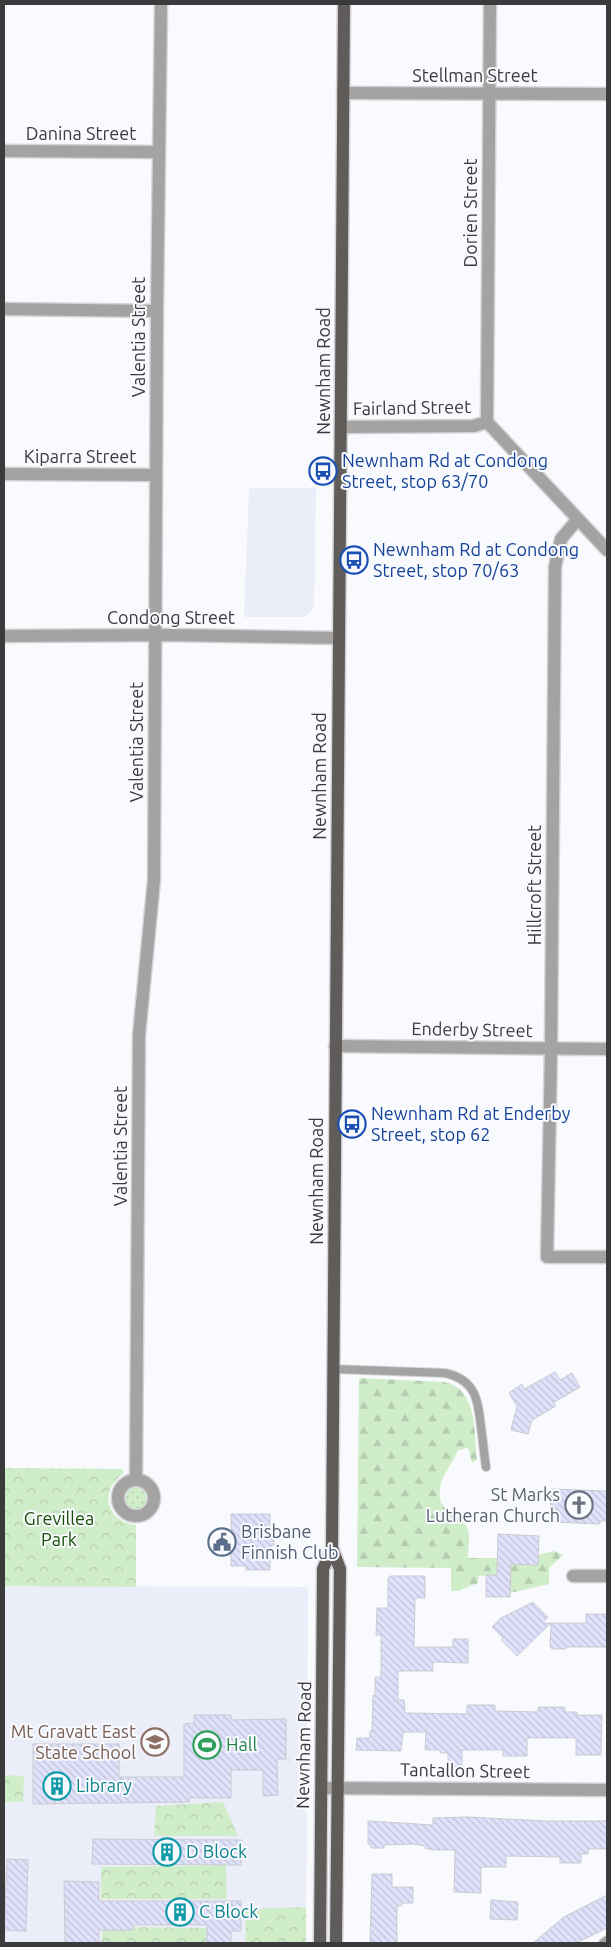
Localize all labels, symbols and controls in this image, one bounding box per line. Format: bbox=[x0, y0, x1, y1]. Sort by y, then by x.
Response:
street label: Stellman Street bbox=[412, 65, 538, 85]
street label: Danina Street bbox=[26, 123, 136, 143]
street label: Dorien Street bbox=[460, 158, 480, 268]
street label: Valentia Street bbox=[128, 277, 148, 397]
street label: Newnham Road bbox=[313, 307, 333, 435]
street label: Fairland Street bbox=[353, 396, 471, 418]
street label: Kiparra Street bbox=[24, 446, 136, 466]
place label: Newnham Rd at Condong Street, stop 63/70 bbox=[342, 450, 548, 491]
bus stop icon: Newnham Rd at Condong Street, stop 63/70 bbox=[308, 456, 338, 486]
place label: Newnham Rd at Condong Street, stop 70/63 bbox=[373, 539, 579, 580]
bus stop icon: Newnham Rd at Condong Street, stop 70/63 bbox=[339, 545, 369, 575]
street label: Condong Street bbox=[107, 607, 235, 627]
street label: Valentia Street bbox=[126, 682, 146, 802]
street label: Newnham Road bbox=[309, 712, 329, 840]
street label: Hillcroft Street bbox=[524, 825, 544, 945]
street label: Enderby Street bbox=[411, 1018, 533, 1040]
street label: Valentia Street bbox=[110, 1086, 130, 1206]
place label: Newnham Rd at Enderby Street, stop 62 bbox=[371, 1103, 571, 1144]
bus stop icon: Newnham Rd at Enderby Street, stop 62 bbox=[337, 1109, 367, 1139]
street label: Newnham Road bbox=[306, 1117, 326, 1245]
place label: St Marks Lutheran Church bbox=[426, 1484, 560, 1525]
church icon: St Marks Lutheran Church bbox=[564, 1490, 594, 1520]
park label: Grevillea Park bbox=[24, 1508, 94, 1549]
place label: Brisbane Finnish Club bbox=[241, 1521, 339, 1562]
public building icon: Brisbane Finnish Club bbox=[207, 1527, 237, 1557]
street label: Newnham Road bbox=[292, 1681, 314, 1809]
place label: Mt Gravatt East State School bbox=[11, 1721, 136, 1762]
school or university icon: Mt Gravatt East State School bbox=[140, 1727, 170, 1757]
sports icon: Hall bbox=[192, 1730, 222, 1760]
place label: Hall bbox=[226, 1734, 258, 1754]
street label: Tantallon Street bbox=[400, 1759, 530, 1781]
building icon: Library bbox=[42, 1771, 72, 1801]
place label: Library bbox=[76, 1775, 132, 1795]
building icon: D Block bbox=[152, 1837, 182, 1867]
place label: D Block bbox=[186, 1841, 247, 1861]
building icon: C Block bbox=[165, 1897, 195, 1927]
place label: C Block bbox=[199, 1901, 258, 1921]

